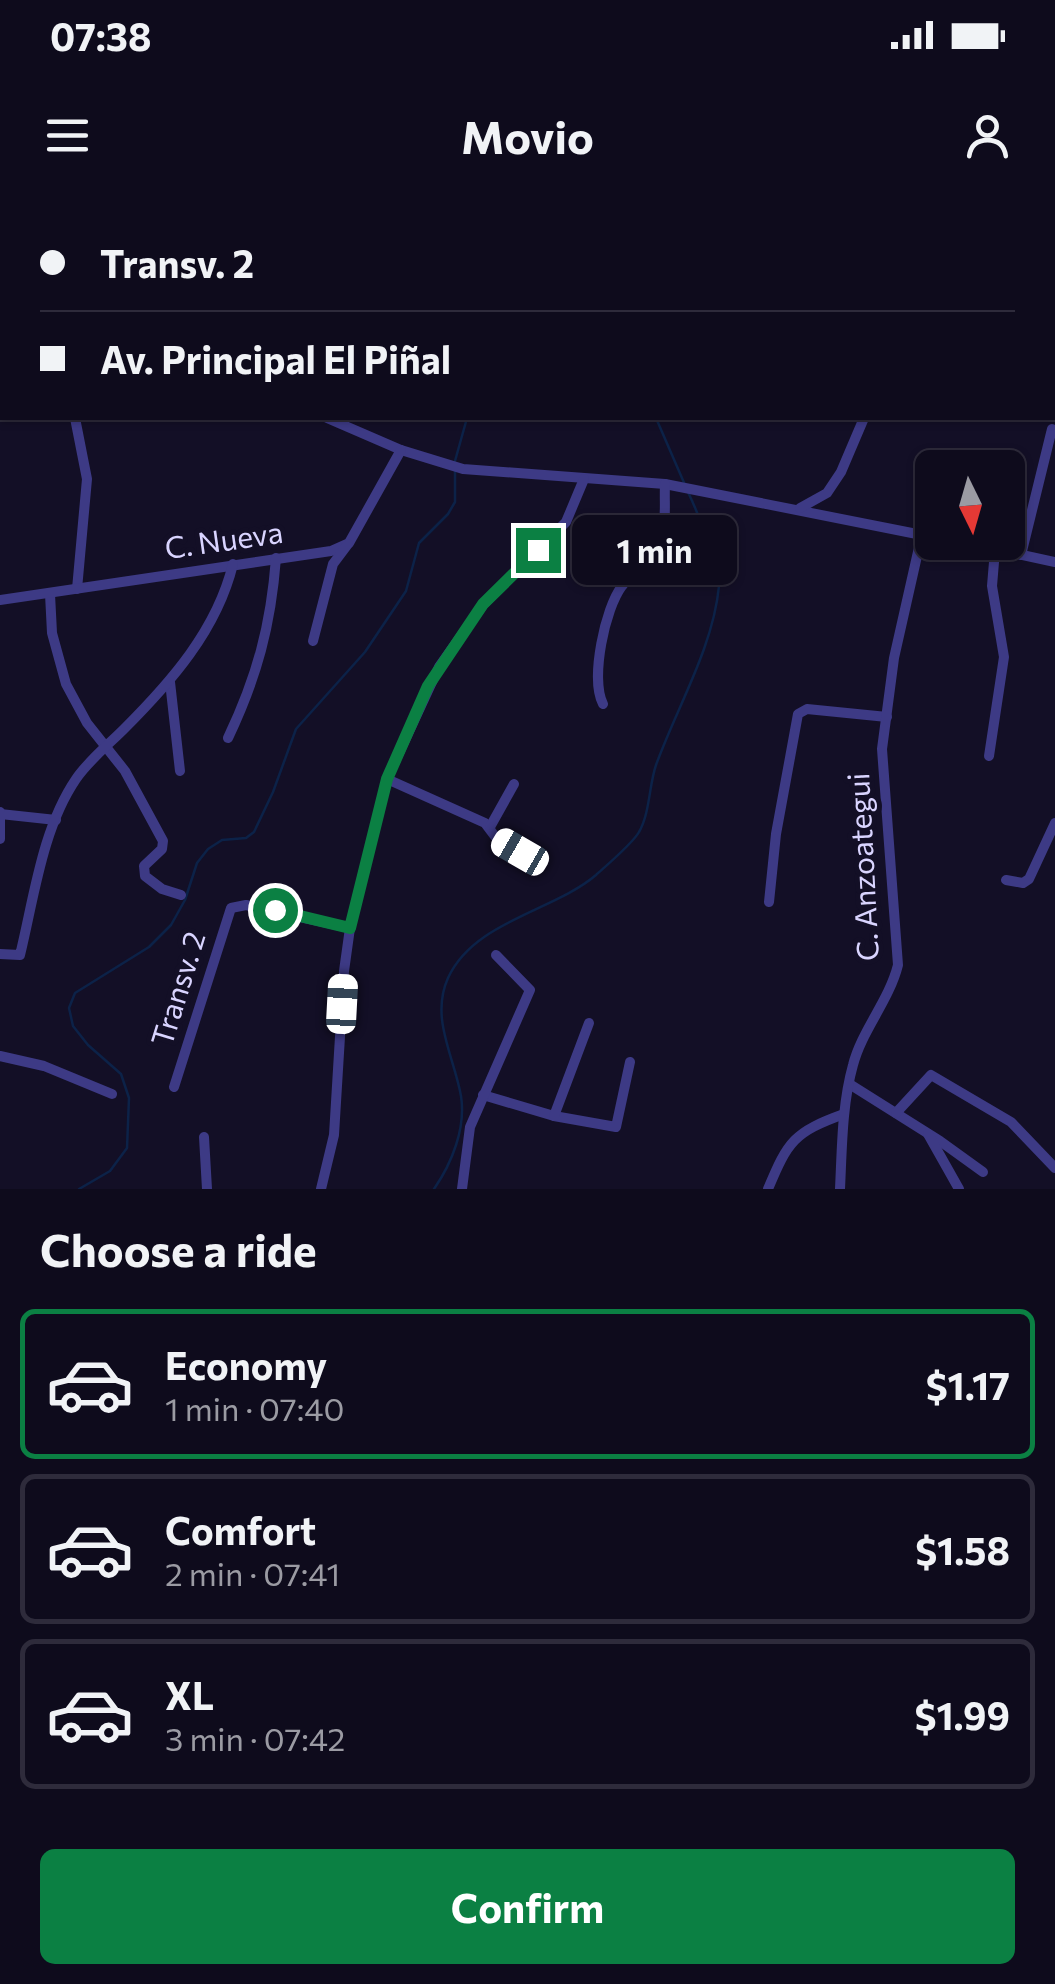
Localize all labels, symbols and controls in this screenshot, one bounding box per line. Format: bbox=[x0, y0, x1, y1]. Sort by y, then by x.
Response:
text: 07:38 bbox=[50, 12, 151, 59]
icon: menu bbox=[40, 108, 95, 163]
text: Movio bbox=[461, 108, 594, 163]
icon: person bbox=[960, 108, 1015, 163]
text: Transv. 2 bbox=[100, 239, 254, 286]
text: Av. Principal El Piñal bbox=[100, 335, 451, 382]
north arrow bbox=[915, 450, 1025, 560]
map controls bbox=[915, 450, 1025, 560]
street label: C. Nueva bbox=[162, 512, 285, 565]
callout: 1 min bbox=[573, 515, 738, 585]
route end bbox=[516, 528, 561, 573]
text: 1 min bbox=[617, 530, 692, 570]
street label: C. Anzoategui bbox=[838, 772, 885, 962]
car bbox=[487, 824, 553, 880]
route start bbox=[253, 888, 298, 933]
street label: Transv. 2 bbox=[142, 926, 212, 1050]
car bbox=[325, 973, 359, 1035]
text: Choose a ride bbox=[40, 1221, 317, 1276]
icon: car bbox=[45, 1339, 135, 1429]
text: Economy bbox=[165, 1341, 327, 1388]
text: $1.17 bbox=[926, 1361, 1010, 1408]
text: 1 min · 07:40 bbox=[165, 1388, 344, 1428]
icon: car bbox=[45, 1504, 135, 1594]
text: Comfort bbox=[165, 1506, 316, 1553]
text: $1.58 bbox=[915, 1526, 1010, 1573]
text: 2 min · 07:41 bbox=[165, 1553, 340, 1593]
icon: car bbox=[45, 1669, 135, 1759]
text: XL bbox=[165, 1671, 214, 1718]
text: $1.99 bbox=[915, 1691, 1010, 1738]
text: 3 min · 07:42 bbox=[165, 1718, 345, 1758]
button: Confirm bbox=[40, 1849, 1015, 1964]

